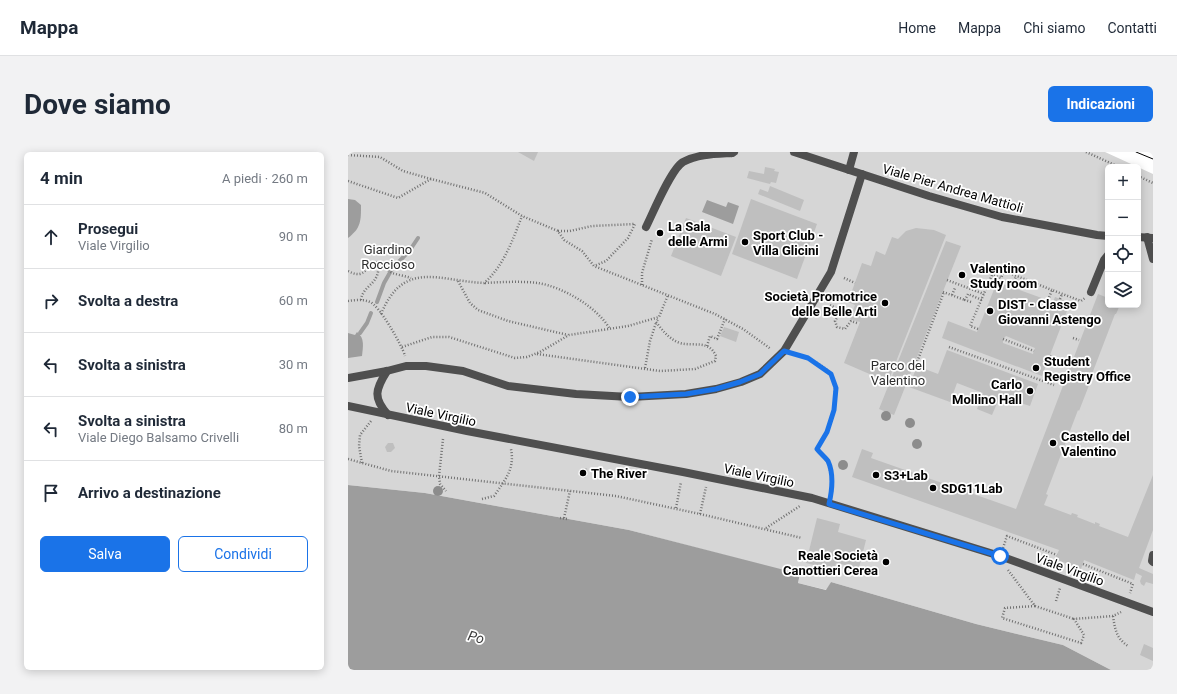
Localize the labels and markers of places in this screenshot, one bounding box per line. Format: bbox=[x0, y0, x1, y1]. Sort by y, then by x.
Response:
place label: La Sala delle Armi bbox=[668, 219, 728, 249]
marker: La Sala delle Armi bbox=[655, 228, 665, 238]
place label: Sport Club - Villa Glicini bbox=[753, 228, 823, 258]
marker: Sport Club - Villa Glicini bbox=[740, 237, 750, 247]
place label: Valentino Study room bbox=[970, 261, 1037, 291]
marker: Valentino Study room bbox=[957, 270, 967, 280]
place label: Società Promotrice delle Belle Arti bbox=[765, 289, 877, 319]
place label: DIST - Classe Giovanni Astengo bbox=[998, 297, 1101, 327]
marker: Società Promotrice delle Belle Arti bbox=[880, 298, 890, 308]
marker: DIST - Classe Giovanni Astengo bbox=[985, 306, 995, 316]
place label: Student Registry Office bbox=[1044, 354, 1131, 384]
marker: Student Registry Office bbox=[1031, 363, 1041, 373]
place label: Carlo Mollino Hall bbox=[952, 377, 1022, 407]
marker: Carlo Mollino Hall bbox=[1025, 386, 1035, 396]
place label: Castello del Valentino bbox=[1061, 429, 1130, 459]
marker: Castello del Valentino bbox=[1048, 438, 1058, 448]
place label: The River bbox=[591, 466, 647, 481]
marker: The River bbox=[578, 468, 588, 478]
place label: S3+Lab bbox=[884, 468, 928, 483]
marker: S3+Lab bbox=[871, 470, 881, 480]
place label: SDG11Lab bbox=[941, 481, 1003, 496]
marker: SDG11Lab bbox=[928, 483, 938, 493]
place label: Reale Società Canottieri Cerea bbox=[783, 548, 878, 578]
marker: Reale Società Canottieri Cerea bbox=[881, 557, 891, 567]

